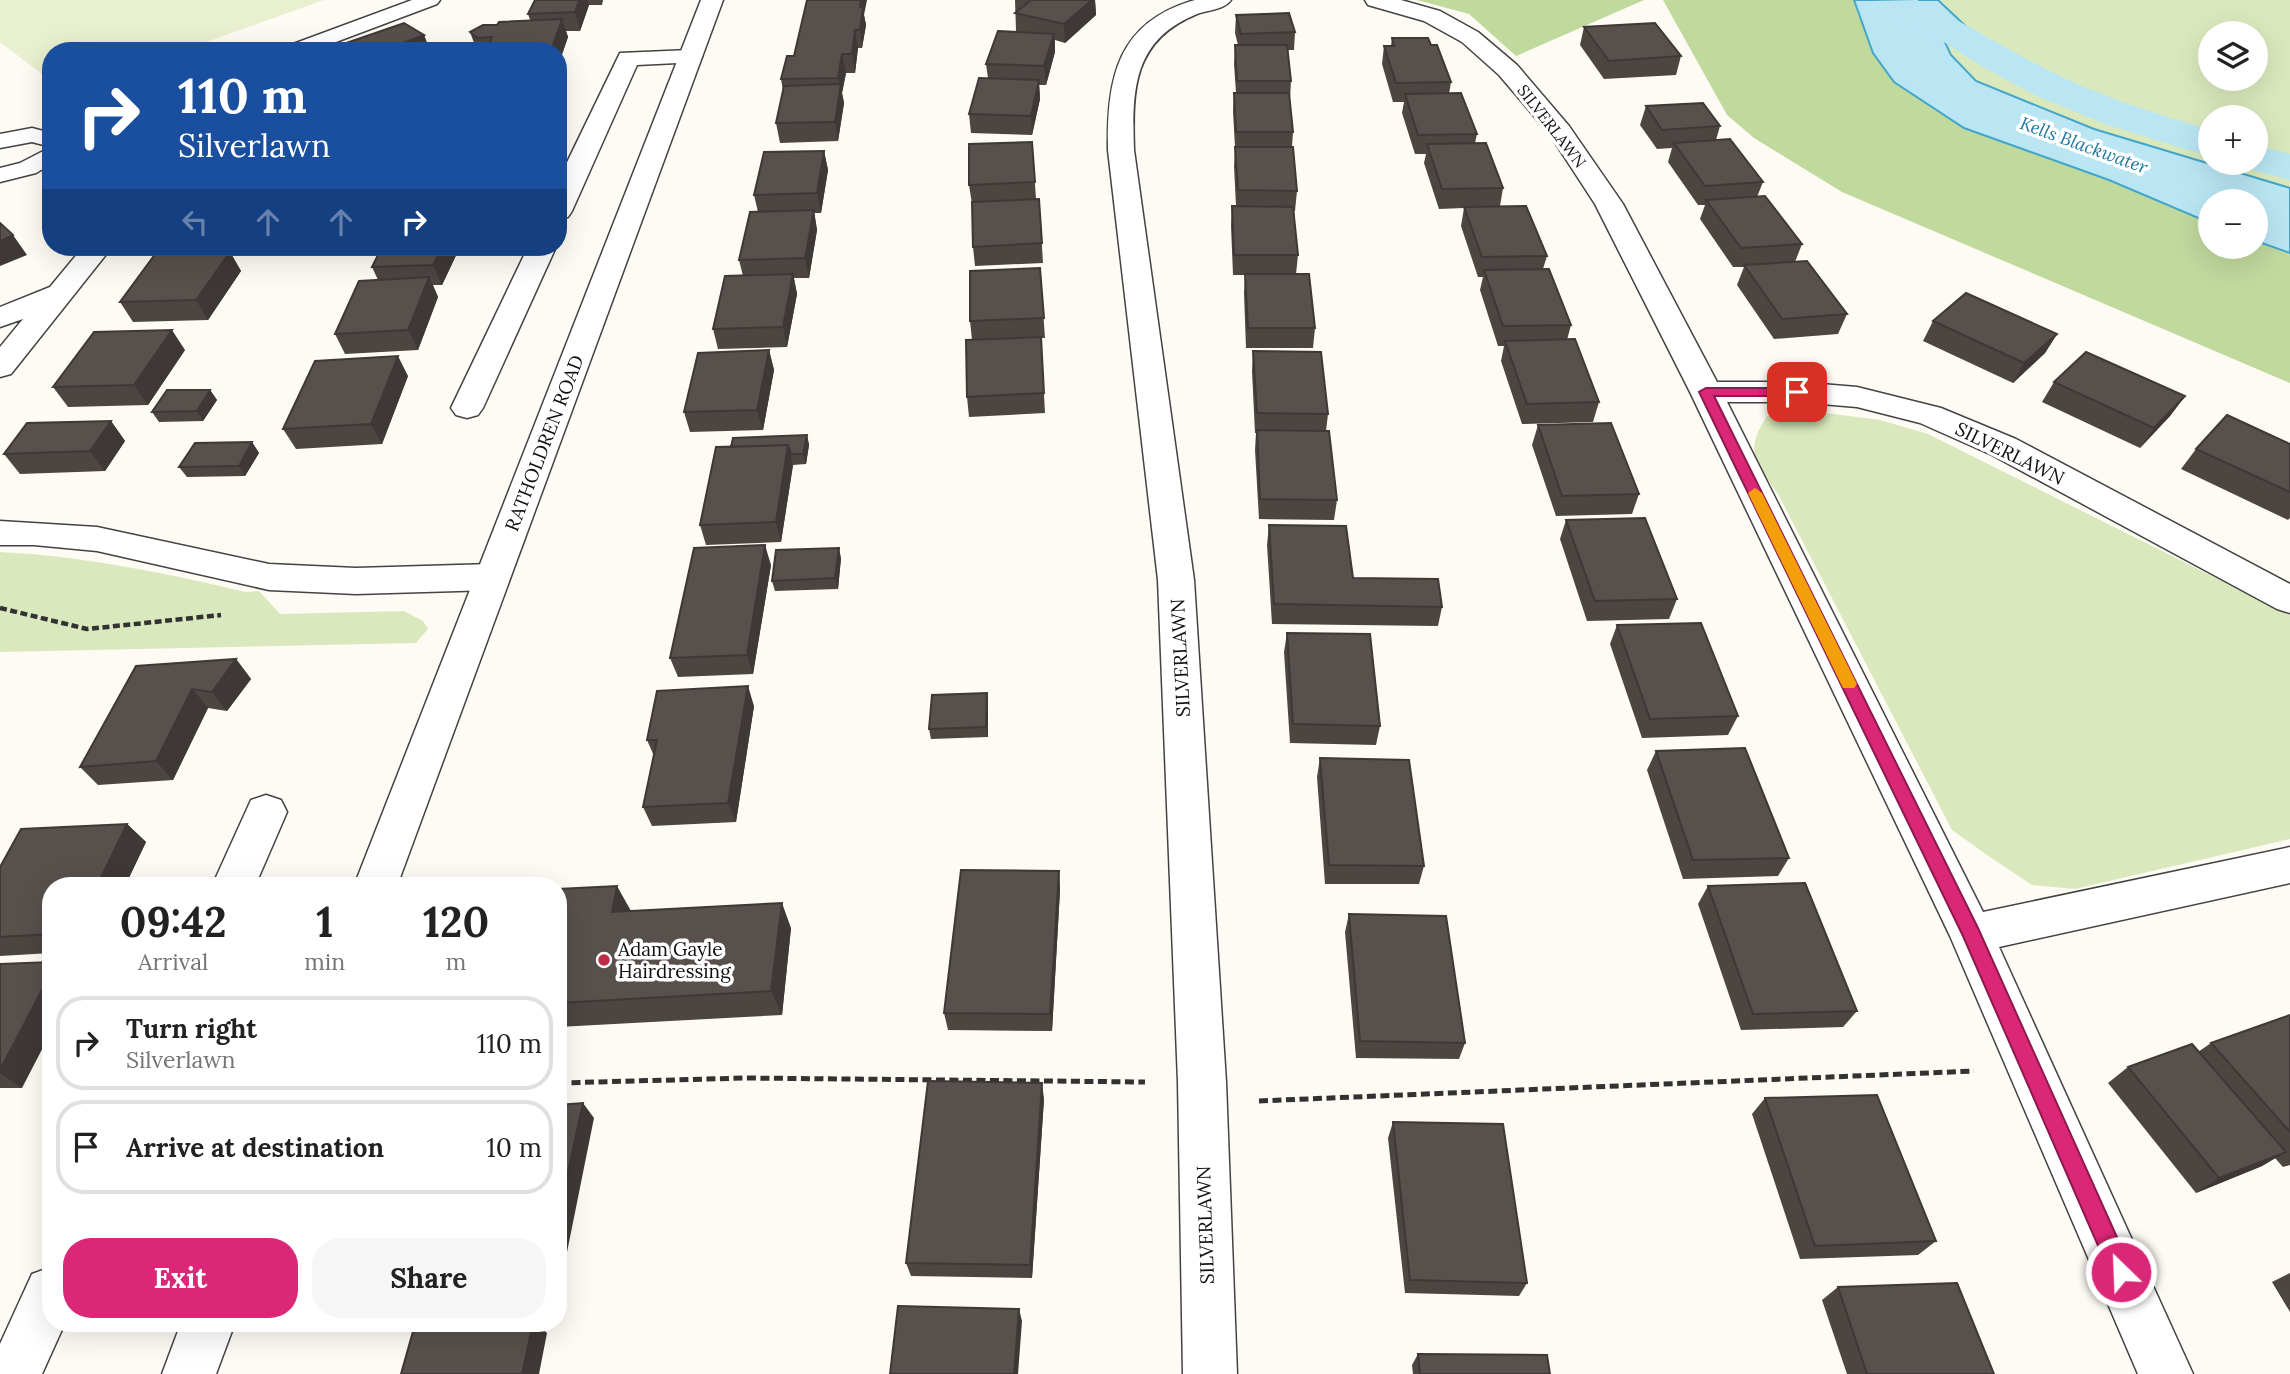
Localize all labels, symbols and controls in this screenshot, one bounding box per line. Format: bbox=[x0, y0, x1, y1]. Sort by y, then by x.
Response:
map controls bbox=[2198, 21, 2268, 259]
button: layers bbox=[2198, 21, 2268, 91]
text: 110 m bbox=[178, 64, 307, 126]
icon: right bbox=[63, 70, 154, 161]
street label: SILVERLAWN bbox=[1513, 80, 1591, 172]
button: + bbox=[2198, 105, 2268, 175]
water label: Kells Blackwater bbox=[2017, 111, 2152, 179]
text: Silverlawn bbox=[178, 125, 330, 166]
button: − bbox=[2198, 189, 2268, 259]
icon: left bbox=[176, 203, 214, 241]
icon: ahead bbox=[249, 203, 287, 241]
icon: ahead bbox=[322, 203, 360, 241]
icon: right bbox=[395, 203, 433, 241]
street label: RATHOLDREN ROAD bbox=[499, 351, 589, 535]
pin bbox=[1767, 362, 1827, 422]
icon: arrive bbox=[1778, 373, 1816, 411]
street label: SILVERLAWN bbox=[1951, 416, 2069, 490]
street label: SILVERLAWN bbox=[1165, 598, 1195, 718]
text: 09:42 bbox=[120, 895, 227, 949]
text: 1 bbox=[316, 895, 333, 949]
text: 120 bbox=[423, 895, 489, 949]
place label: Adam Gayle Hairdressing bbox=[617, 937, 731, 983]
text: Arrival bbox=[138, 947, 208, 976]
text: min bbox=[304, 947, 345, 976]
text: m bbox=[446, 947, 466, 976]
marker: Adam Gayle Hairdressing bbox=[596, 952, 612, 968]
text: Turn right bbox=[126, 1012, 257, 1045]
icon: right bbox=[67, 1024, 105, 1062]
text: 110 m bbox=[477, 1027, 542, 1060]
text: Silverlawn bbox=[126, 1045, 236, 1074]
icon: arrive bbox=[67, 1128, 105, 1166]
text: Arrive at destination bbox=[126, 1131, 384, 1164]
text: 10 m bbox=[486, 1131, 542, 1164]
street label: SILVERLAWN bbox=[1191, 1165, 1219, 1285]
position arrow bbox=[2084, 1235, 2158, 1309]
button: Exit bbox=[63, 1238, 298, 1318]
button: Share bbox=[312, 1238, 546, 1318]

